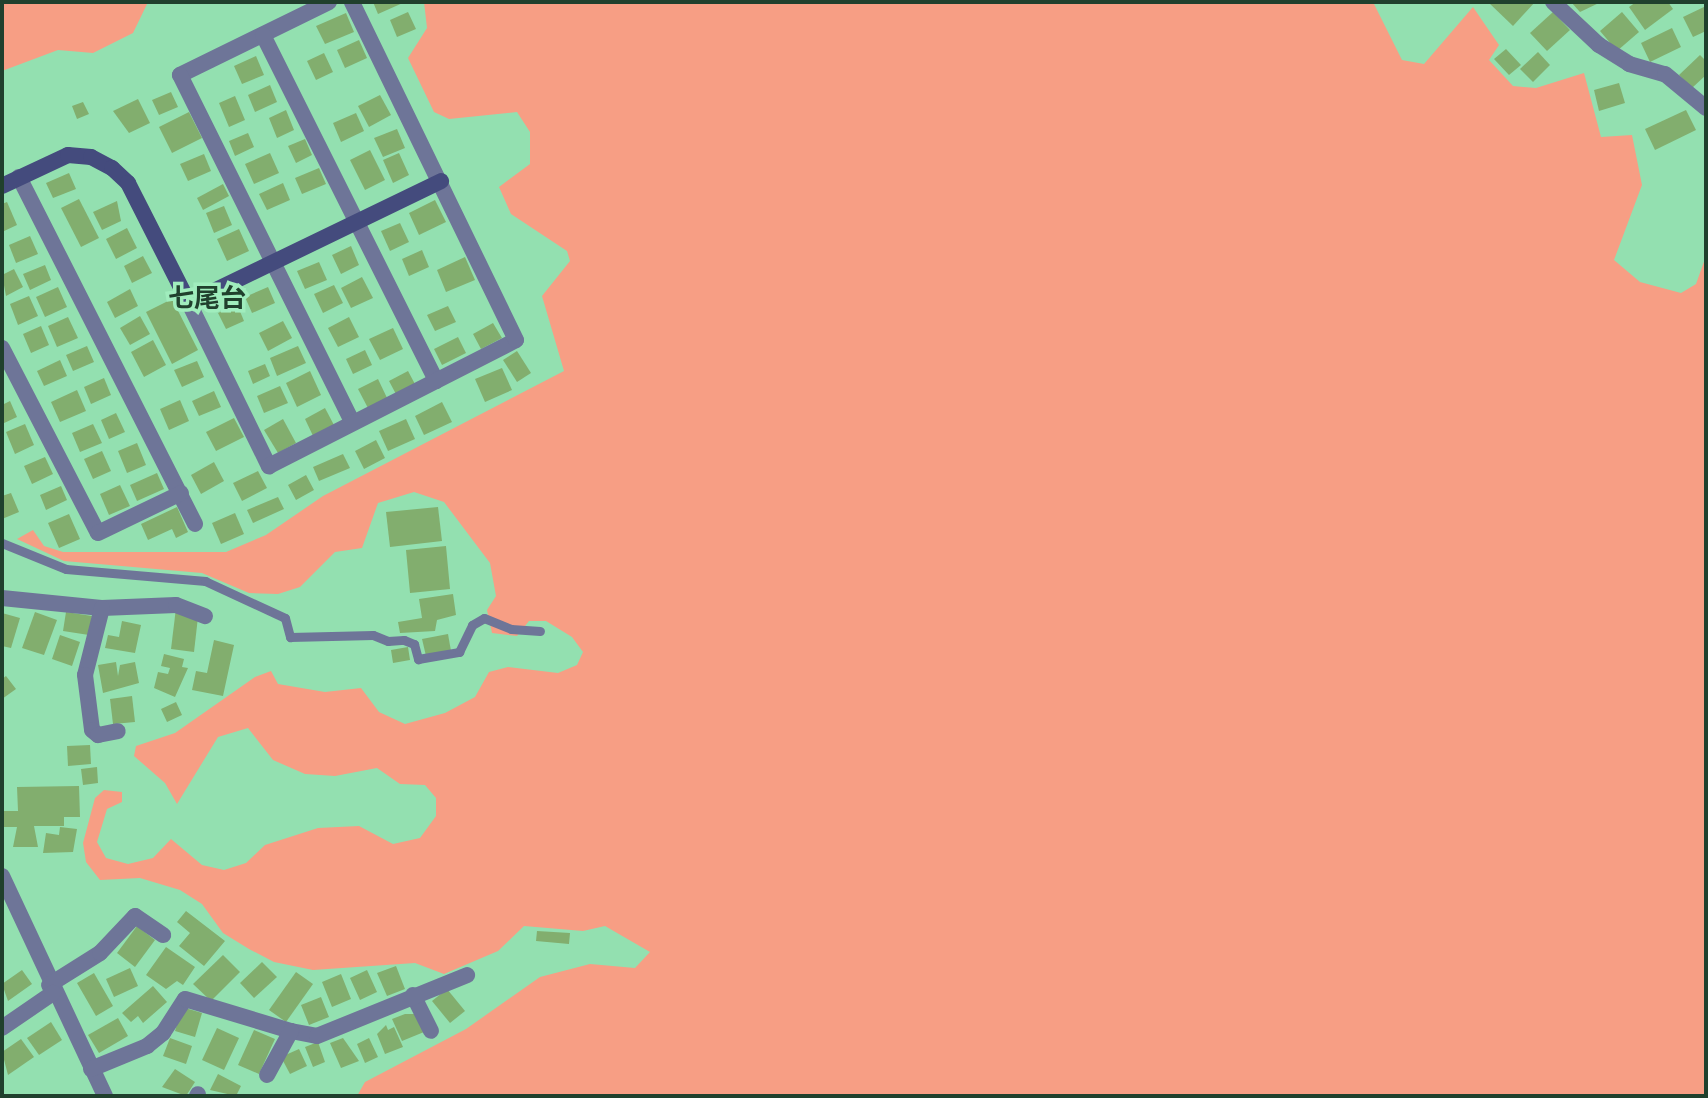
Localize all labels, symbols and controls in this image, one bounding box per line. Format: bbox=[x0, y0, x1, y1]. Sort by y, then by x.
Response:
district label: 七尾台 bbox=[168, 283, 246, 315]

